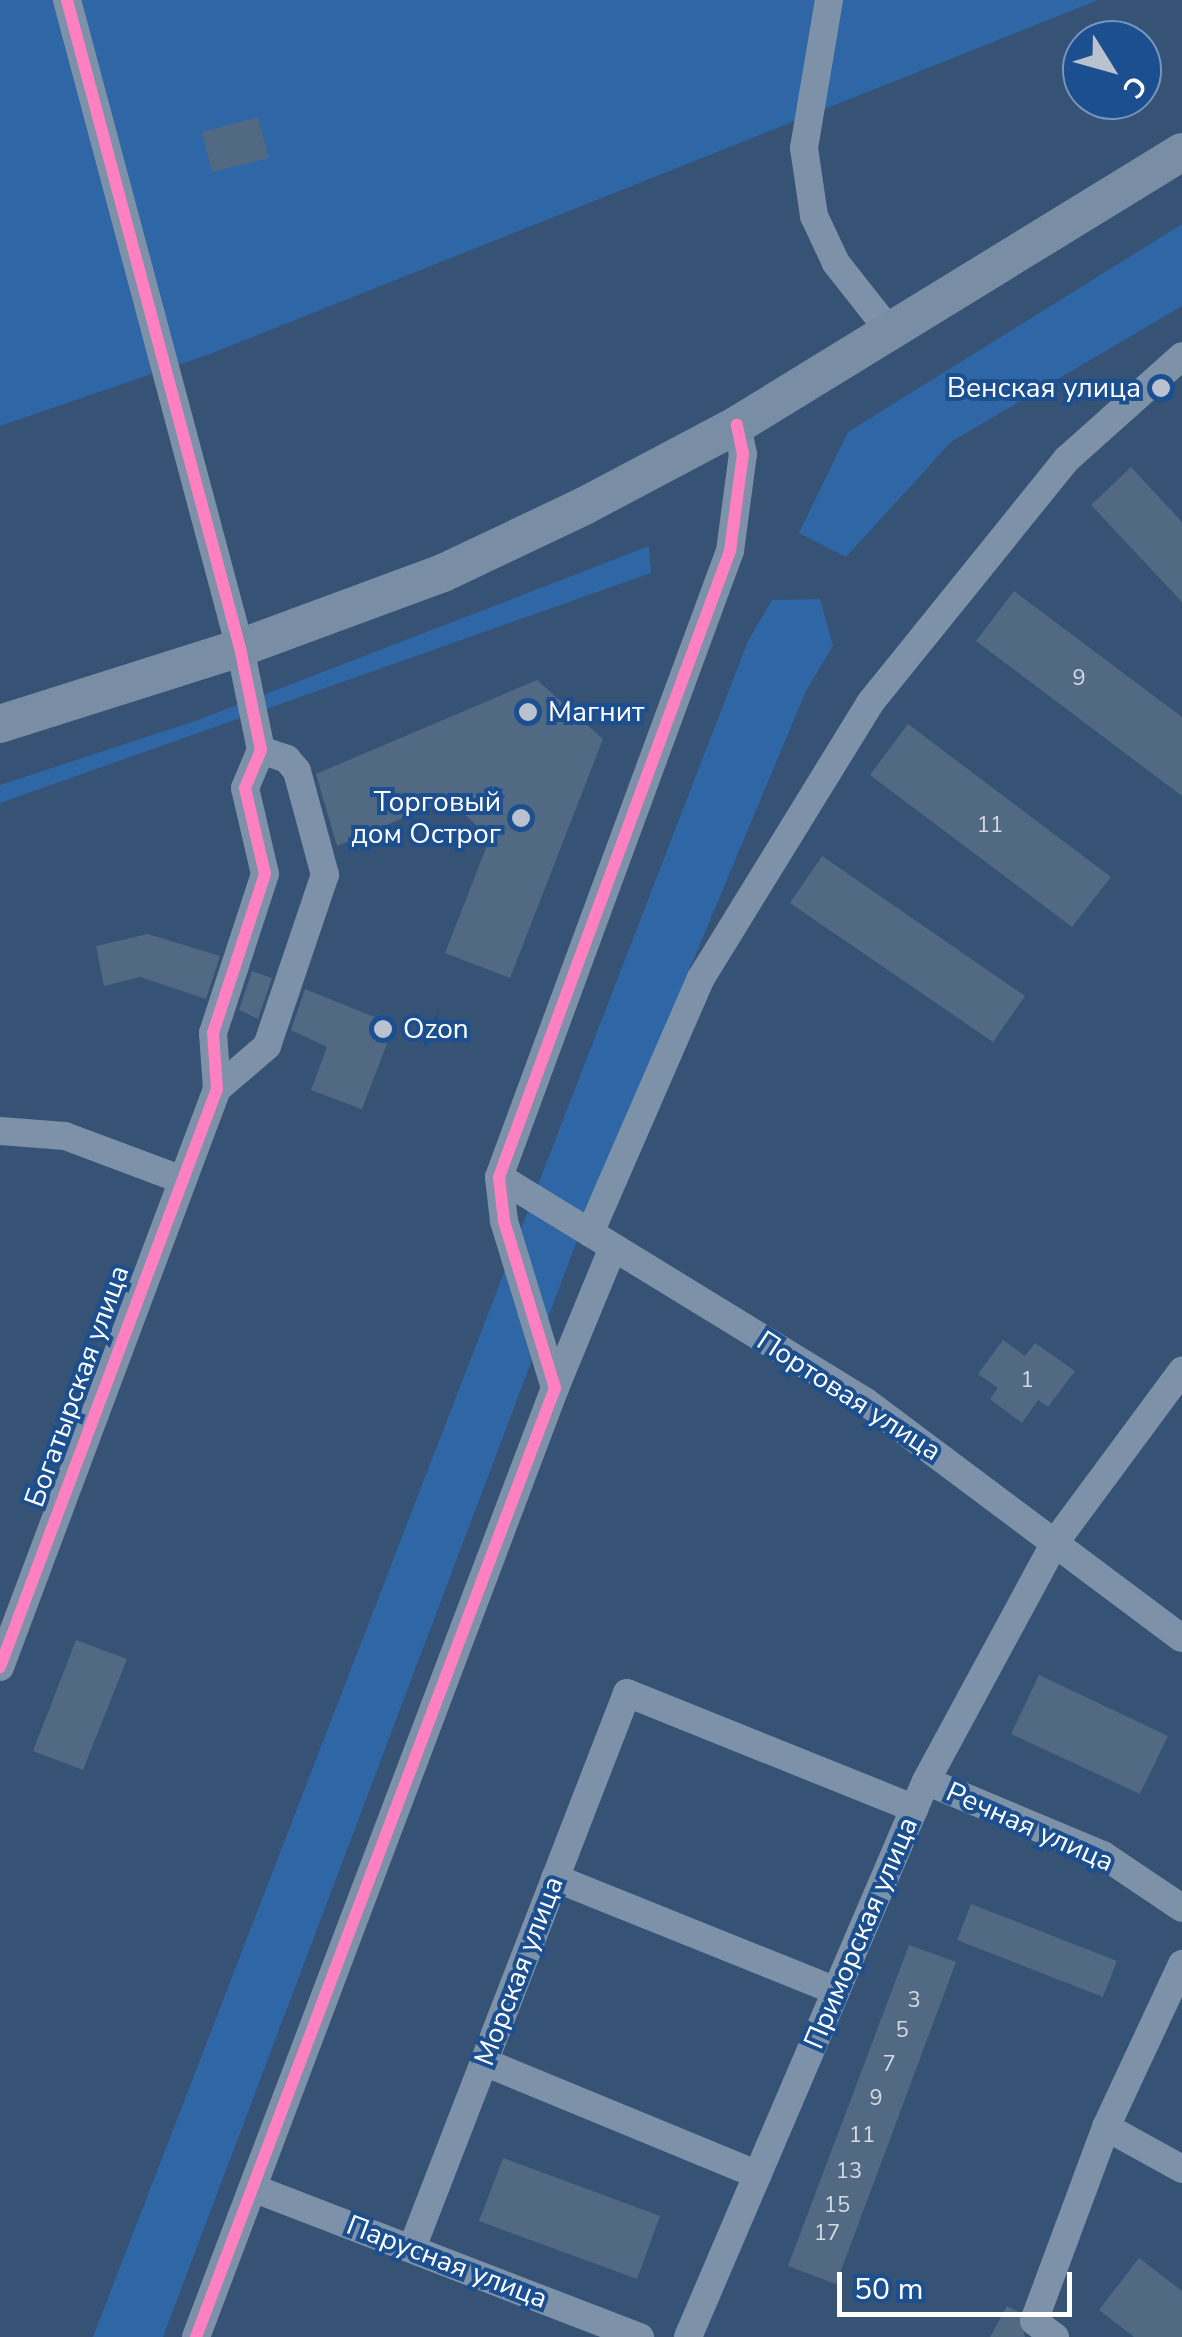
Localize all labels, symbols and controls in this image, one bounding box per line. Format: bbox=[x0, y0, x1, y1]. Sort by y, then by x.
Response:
north arrow bbox=[1062, 20, 1162, 120]
text: С bbox=[1113, 68, 1155, 106]
place label: Венская улица bbox=[947, 371, 1141, 405]
marker: Венская улица bbox=[1150, 377, 1172, 399]
house number: 9 bbox=[1072, 666, 1086, 692]
place label: Магнит bbox=[548, 695, 644, 729]
marker: Магнит bbox=[517, 701, 539, 723]
place label: Торговый дом Острог bbox=[351, 785, 501, 851]
marker: Торговый дом Острог bbox=[510, 807, 532, 829]
house number: 11 bbox=[977, 813, 1003, 839]
place label: Ozon bbox=[403, 1012, 469, 1046]
marker: Ozon bbox=[372, 1018, 394, 1040]
street label: Богатырская улица bbox=[18, 1261, 136, 1511]
street label: Портовая улица bbox=[751, 1324, 947, 1468]
house number: 1 bbox=[1020, 1368, 1034, 1394]
street label: Речная улица bbox=[941, 1775, 1119, 1879]
street label: Приморская улица bbox=[797, 1812, 925, 2054]
street label: Морская улица bbox=[468, 1872, 570, 2070]
house number: 3 bbox=[907, 1988, 921, 2014]
house number: 5 bbox=[895, 2018, 909, 2044]
house number: 7 bbox=[882, 2052, 896, 2078]
house number: 9 bbox=[869, 2086, 883, 2112]
house number: 11 bbox=[849, 2123, 875, 2149]
house number: 13 bbox=[836, 2159, 862, 2185]
house number: 15 bbox=[824, 2193, 850, 2219]
street label: Парусная улица bbox=[342, 2208, 552, 2316]
house number: 17 bbox=[814, 2221, 840, 2247]
scale bar bbox=[842, 2252, 1077, 2314]
text: 50 m bbox=[854, 2269, 923, 2310]

